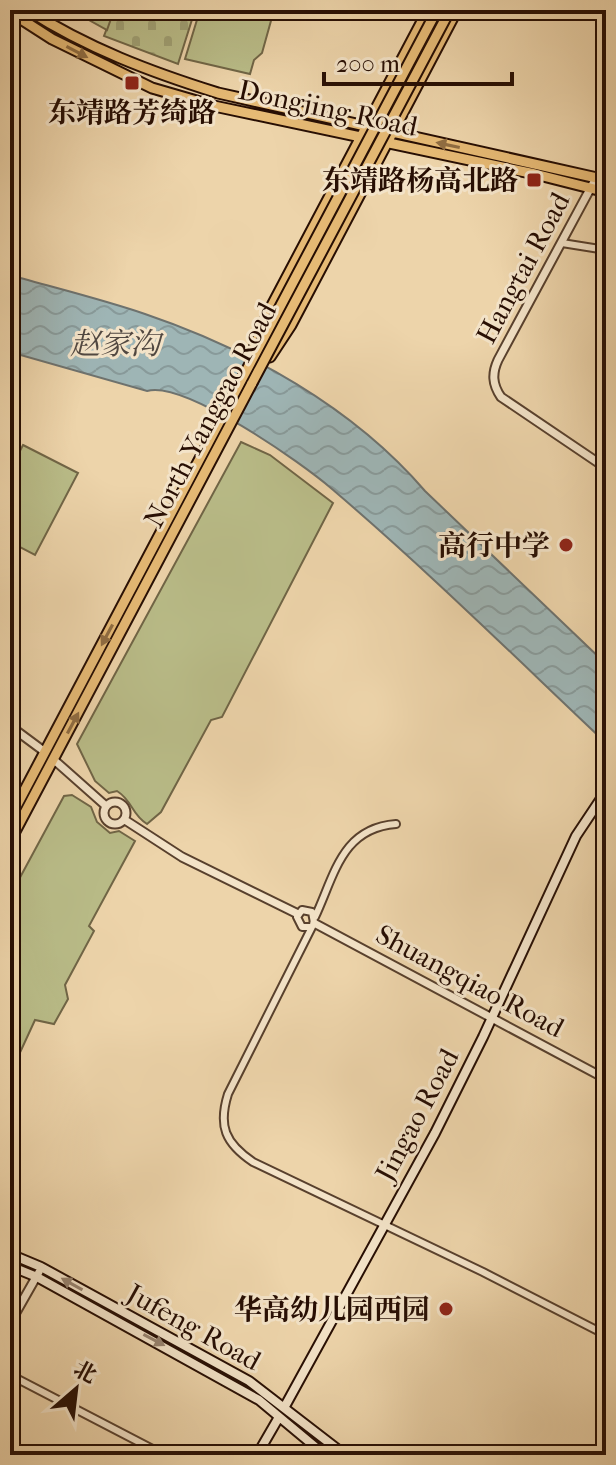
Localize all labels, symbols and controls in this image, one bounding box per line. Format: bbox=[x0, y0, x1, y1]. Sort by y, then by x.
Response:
scale bar bbox=[324, 36, 512, 86]
one-way arrow bbox=[65, 46, 88, 59]
text: 200 m bbox=[336, 50, 400, 78]
street label: Dongjing Road bbox=[235, 73, 421, 143]
marker: 东靖路芳绮路 bbox=[123, 74, 141, 92]
place label: 东靖路芳绮路 bbox=[48, 96, 216, 129]
one-way arrow bbox=[435, 138, 460, 151]
place label: 东靖路杨高北路 bbox=[322, 164, 518, 197]
marker: 东靖路杨高北路 bbox=[525, 171, 543, 189]
street label: Hangtai Road bbox=[469, 186, 577, 349]
street label: North Yanggao Road bbox=[137, 296, 284, 533]
water label: 赵家沟 bbox=[70, 327, 164, 362]
place label: 高行中学 bbox=[438, 529, 550, 562]
marker: 高行中学 bbox=[557, 536, 575, 554]
one-way arrow bbox=[100, 623, 113, 646]
one-way arrow bbox=[66, 711, 79, 734]
street label: Shuangqiao Road bbox=[370, 918, 570, 1045]
street label: Jingao Road bbox=[367, 1043, 466, 1189]
street label: Jufeng Road bbox=[119, 1276, 267, 1378]
one-way arrow bbox=[61, 1277, 83, 1291]
place label: 华高幼儿园西园 bbox=[234, 1293, 430, 1326]
marker: 华高幼儿园西园 bbox=[437, 1300, 455, 1318]
one-way arrow bbox=[142, 1334, 165, 1347]
north arrow bbox=[36, 1349, 116, 1429]
text: 北 bbox=[69, 1356, 101, 1389]

